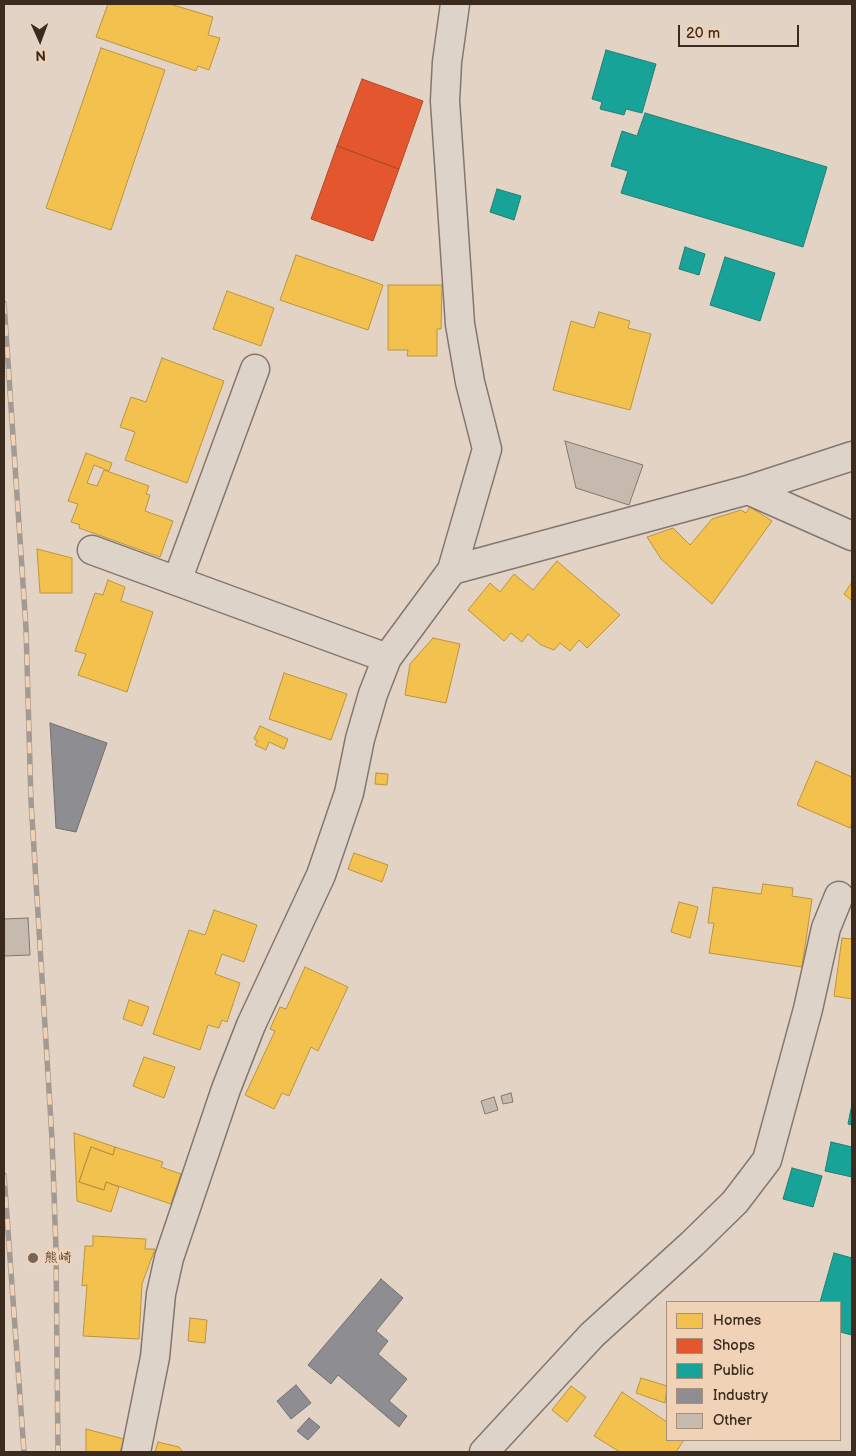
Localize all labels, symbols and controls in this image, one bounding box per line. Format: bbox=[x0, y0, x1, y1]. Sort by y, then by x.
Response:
north arrow bbox=[15, 15, 65, 65]
scale bar bbox=[681, 15, 802, 47]
text: 20 m bbox=[686, 24, 720, 43]
text: N bbox=[35, 47, 46, 64]
place label: 熊崎 bbox=[44, 1250, 72, 1266]
marker: 熊崎 bbox=[26, 1251, 40, 1265]
legend bbox=[666, 1301, 841, 1441]
text: Homes bbox=[713, 1311, 761, 1330]
text: Shops bbox=[713, 1336, 755, 1355]
text: Public bbox=[713, 1361, 754, 1380]
text: Industry bbox=[713, 1386, 768, 1405]
text: Other bbox=[713, 1411, 752, 1430]

